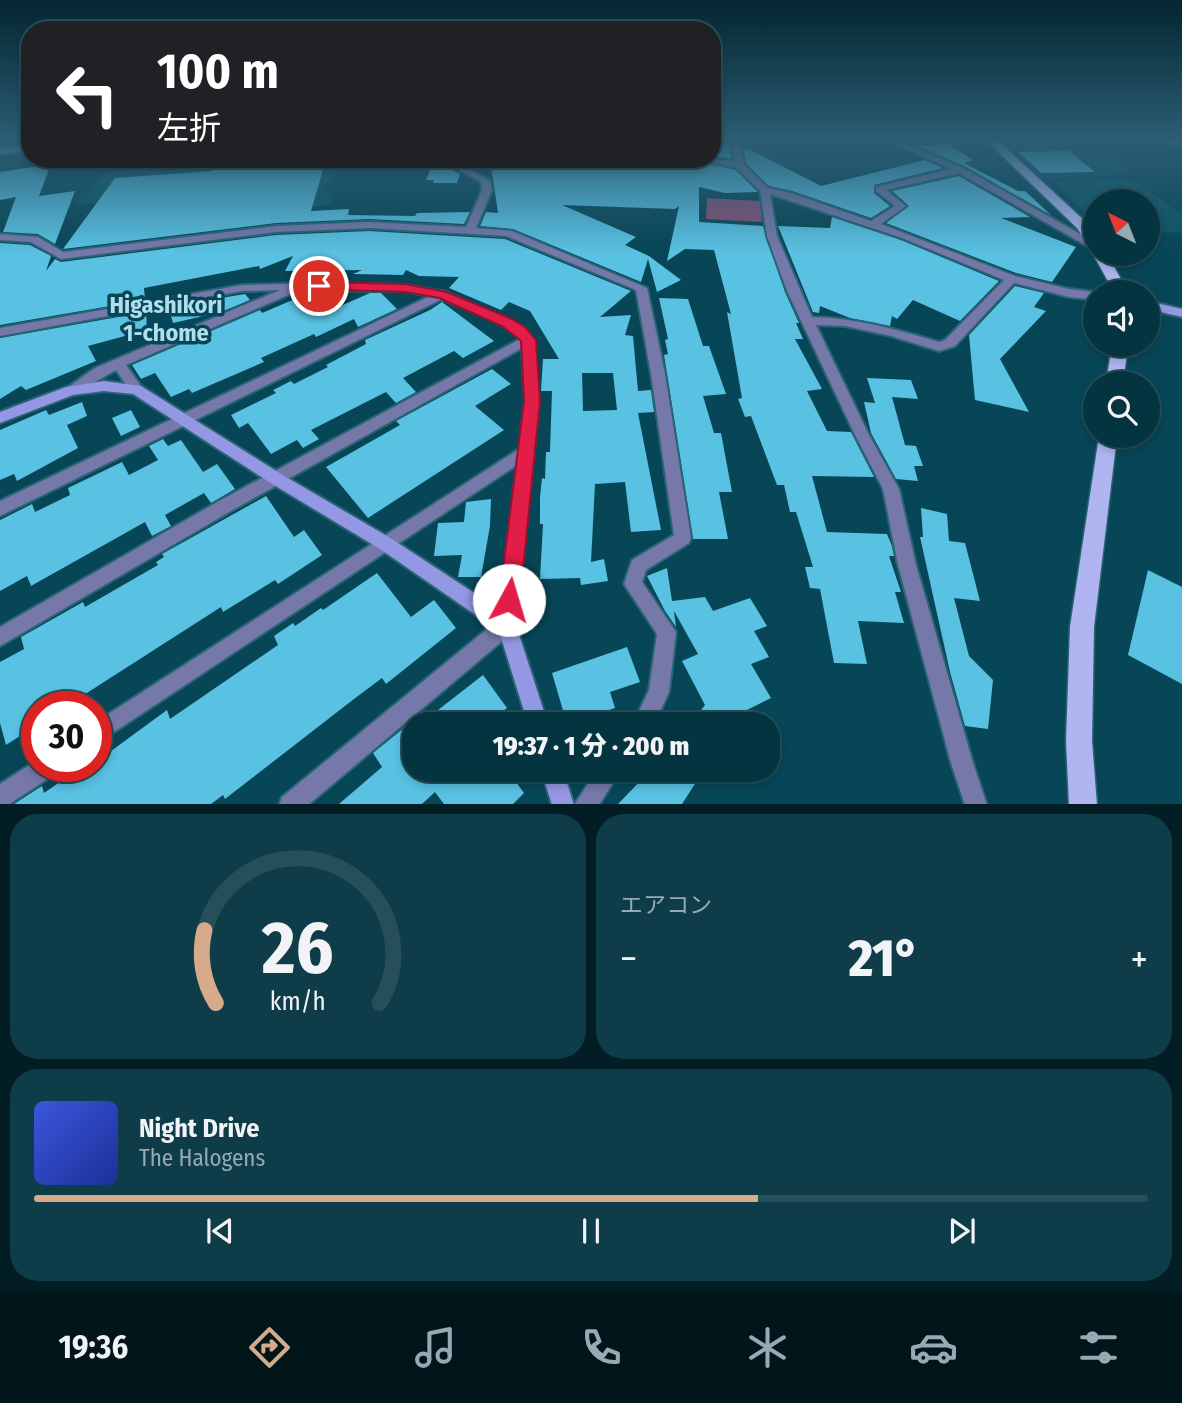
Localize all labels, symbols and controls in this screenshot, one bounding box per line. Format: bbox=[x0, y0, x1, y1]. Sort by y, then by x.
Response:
text: 100 m bbox=[157, 42, 279, 101]
icon: left bbox=[42, 49, 133, 140]
text: 左折 bbox=[157, 109, 221, 147]
north arrow bbox=[1083, 189, 1160, 266]
map controls bbox=[1083, 189, 1160, 448]
pin bbox=[289, 256, 349, 316]
icon: arrive bbox=[300, 267, 338, 305]
button: sound bbox=[1083, 280, 1160, 357]
district label: Higashikori 1-chome bbox=[110, 291, 222, 347]
button: search bbox=[1083, 371, 1160, 448]
position arrow bbox=[472, 563, 546, 637]
speed limit sign: 30 bbox=[21, 691, 112, 782]
text: 19:37 · 1 分 · 200 m bbox=[493, 731, 689, 762]
text: エアコン bbox=[620, 891, 712, 919]
text: 26 bbox=[261, 905, 334, 992]
text: 21° bbox=[849, 927, 919, 990]
text: − bbox=[620, 936, 637, 982]
text: + bbox=[1131, 936, 1148, 982]
text: km/h bbox=[270, 986, 326, 1016]
text: Night Drive bbox=[139, 1113, 259, 1144]
text: The Halogens bbox=[139, 1144, 265, 1172]
icon: previous bbox=[201, 1212, 239, 1250]
icon: pause bbox=[572, 1212, 610, 1250]
icon: next bbox=[943, 1212, 981, 1250]
icon: directions bbox=[245, 1323, 294, 1372]
icon: music bbox=[411, 1323, 460, 1372]
icon: phone bbox=[577, 1323, 626, 1372]
icon: climate bbox=[743, 1323, 792, 1372]
icon: car bbox=[909, 1323, 958, 1372]
icon: filters bbox=[1074, 1323, 1123, 1372]
text: 19:36 bbox=[58, 1328, 128, 1366]

